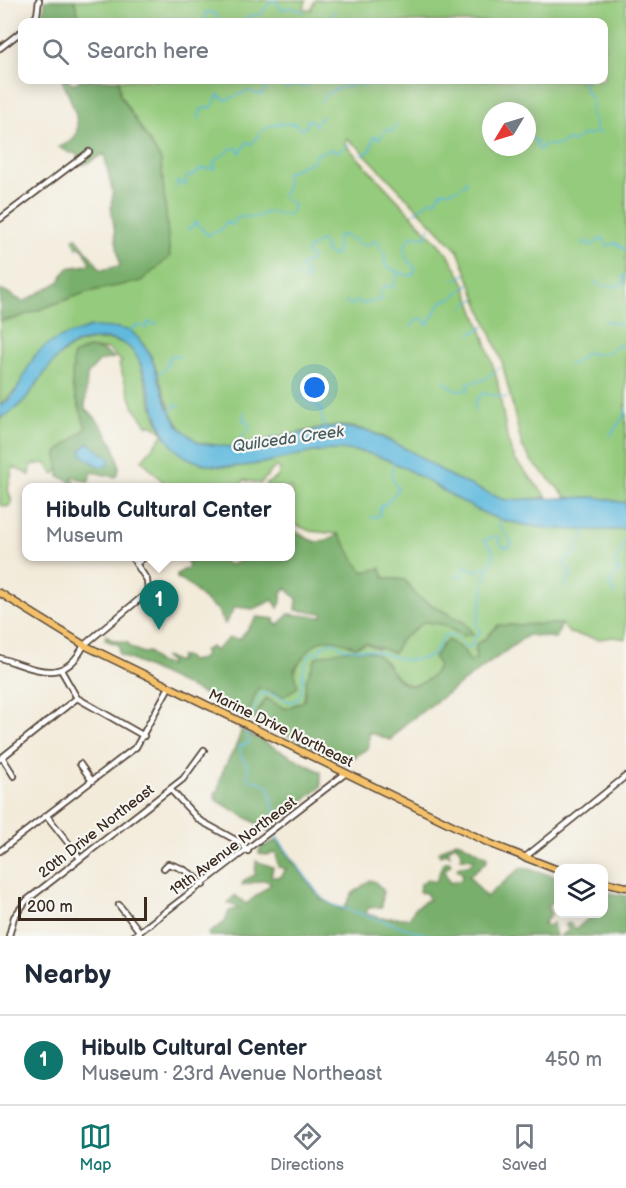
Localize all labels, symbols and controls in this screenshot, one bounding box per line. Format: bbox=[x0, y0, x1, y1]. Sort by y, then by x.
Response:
search box bbox=[18, 18, 608, 84]
icon: search bbox=[39, 35, 72, 68]
text: Search here bbox=[87, 38, 209, 65]
north arrow bbox=[482, 102, 536, 156]
your location bbox=[300, 373, 329, 402]
water label: Quilceda Creek bbox=[231, 422, 346, 457]
popup bbox=[22, 483, 295, 561]
text: Hibulb Cultural Center bbox=[46, 497, 271, 524]
text: Museum bbox=[46, 524, 123, 548]
pin: 1 bbox=[140, 580, 178, 630]
street label: Marine Drive Northeast bbox=[205, 685, 357, 772]
street label: 20th Drive Northeast bbox=[35, 780, 158, 882]
street label: 19th Avenue Northeast bbox=[166, 792, 301, 900]
map controls bbox=[554, 864, 608, 918]
button: layers bbox=[554, 864, 608, 918]
scale bar bbox=[18, 894, 147, 922]
text: 200 m bbox=[27, 898, 73, 917]
text: Nearby bbox=[24, 960, 111, 991]
text: Hibulb Cultural Center bbox=[81, 1035, 307, 1062]
text: 1 bbox=[39, 1048, 48, 1072]
text: 450 m bbox=[545, 1048, 602, 1072]
text: Museum · 23rd Avenue Northeast bbox=[81, 1062, 382, 1086]
tab: Map bbox=[79, 1120, 112, 1175]
tab: Directions bbox=[270, 1120, 344, 1175]
tab: Saved bbox=[502, 1120, 547, 1175]

